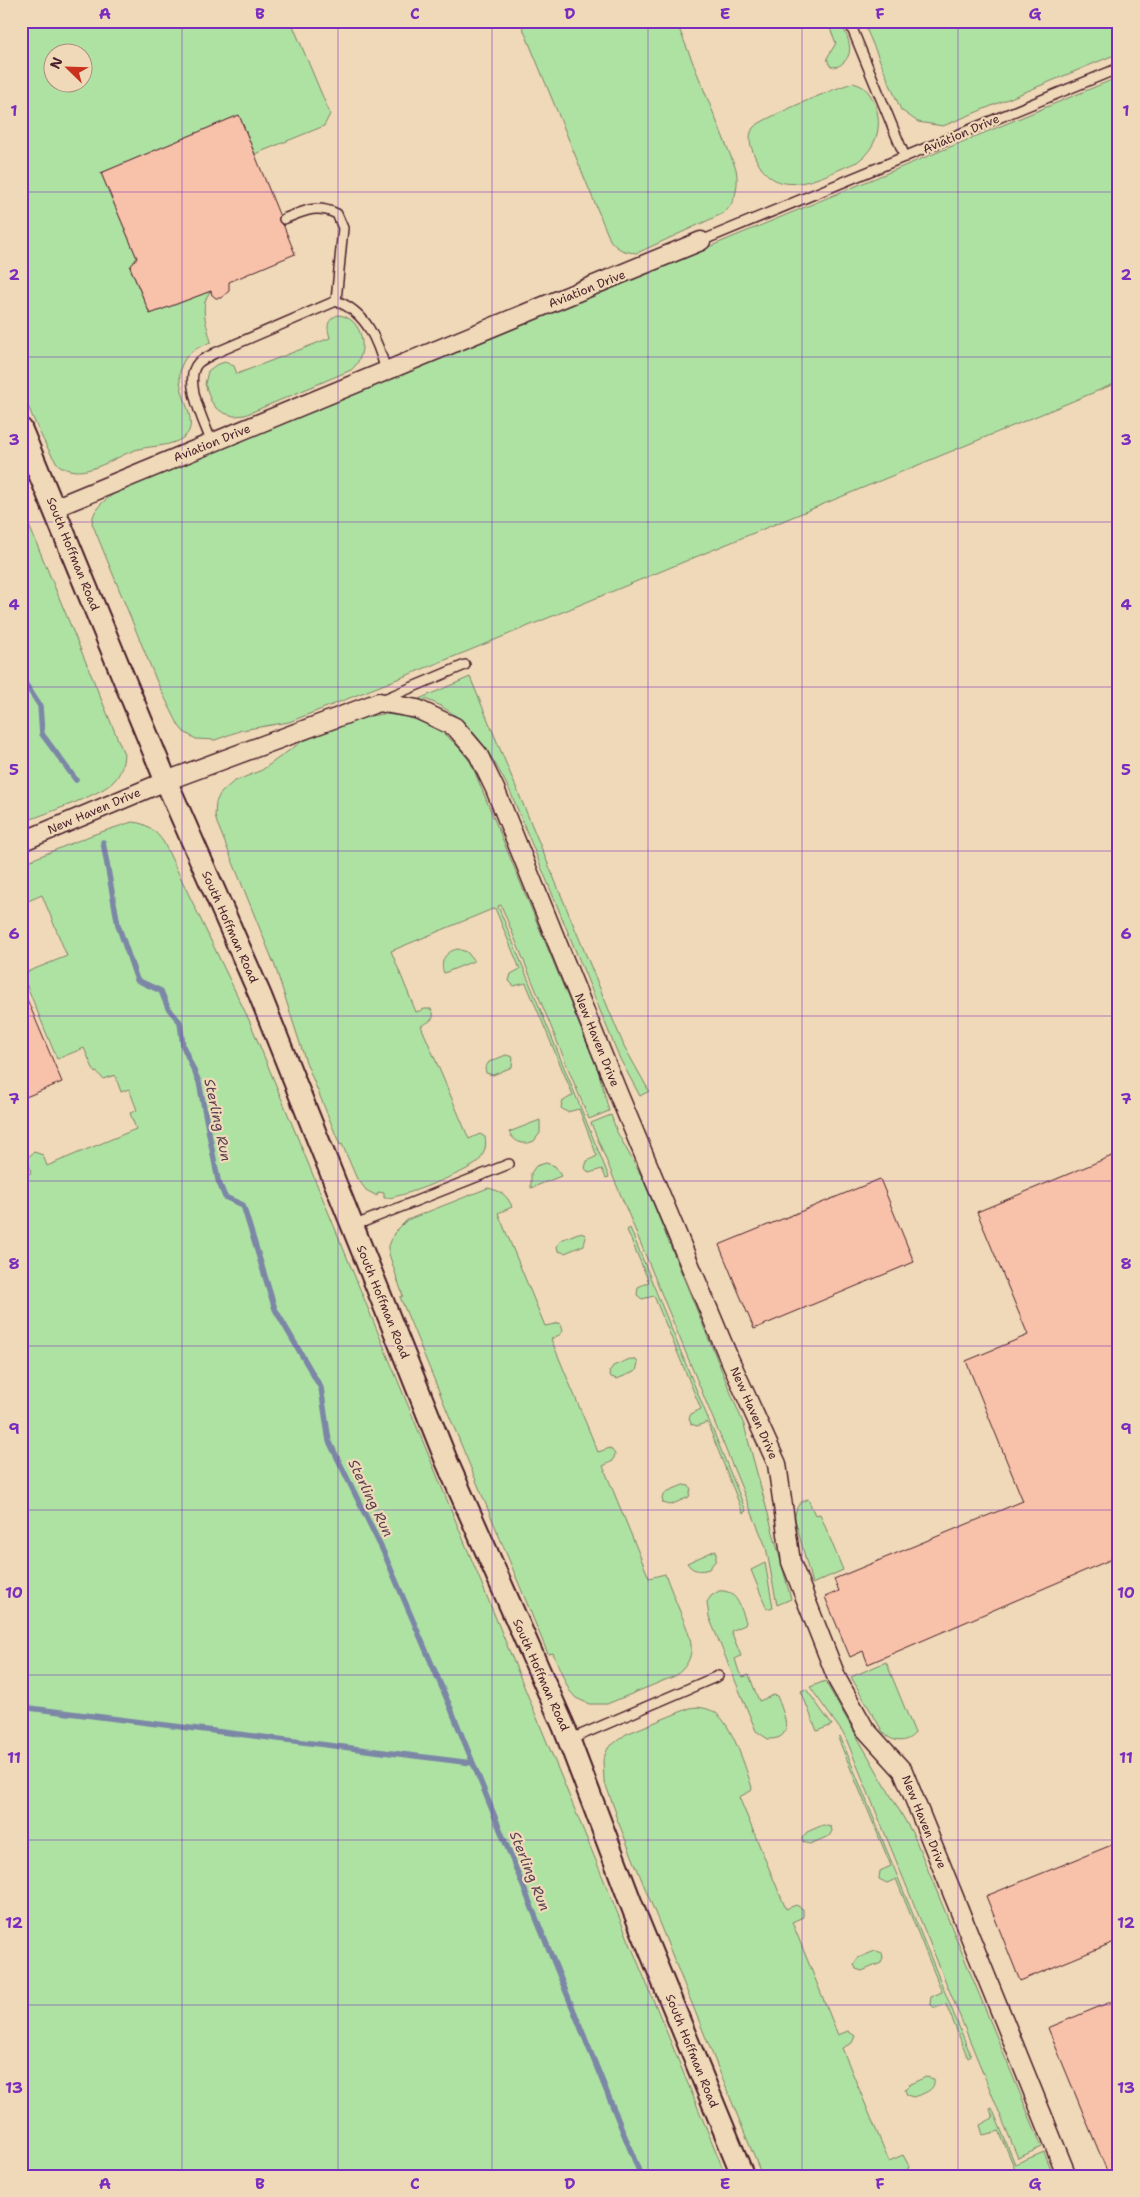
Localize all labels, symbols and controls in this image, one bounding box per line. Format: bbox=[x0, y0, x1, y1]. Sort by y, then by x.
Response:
text: A bbox=[99, 3, 111, 24]
text: B bbox=[255, 3, 265, 24]
text: C bbox=[410, 3, 420, 24]
text: D bbox=[564, 3, 576, 24]
text: E bbox=[720, 3, 730, 24]
text: F bbox=[875, 3, 885, 24]
text: G bbox=[1029, 3, 1042, 24]
north arrow bbox=[42, 42, 92, 92]
text: N bbox=[46, 54, 66, 72]
text: 1 bbox=[10, 100, 18, 121]
text: 1 bbox=[1122, 100, 1130, 121]
street label: Aviation Drive bbox=[920, 111, 1002, 157]
text: 2 bbox=[8, 264, 20, 285]
text: 2 bbox=[1120, 264, 1132, 285]
street label: Aviation Drive bbox=[546, 266, 628, 312]
street label: Aviation Drive bbox=[171, 420, 253, 466]
text: 3 bbox=[8, 429, 20, 450]
text: 3 bbox=[1120, 429, 1132, 450]
street label: South Hoffman Road bbox=[43, 495, 103, 614]
text: 4 bbox=[8, 594, 20, 615]
text: 4 bbox=[1120, 594, 1132, 615]
text: 5 bbox=[9, 759, 19, 780]
text: 5 bbox=[1121, 759, 1131, 780]
street label: New Haven Drive bbox=[45, 784, 143, 838]
street label: South Hoffman Road bbox=[198, 868, 262, 986]
text: 6 bbox=[8, 923, 20, 944]
text: 6 bbox=[1120, 923, 1132, 944]
street label: New Haven Drive bbox=[571, 991, 623, 1089]
water label: Sterling Run bbox=[200, 1077, 236, 1163]
text: 7 bbox=[8, 1088, 20, 1109]
text: 7 bbox=[1120, 1088, 1132, 1109]
street label: South Hoffman Road bbox=[353, 1243, 413, 1362]
text: 8 bbox=[8, 1253, 20, 1274]
text: 8 bbox=[1120, 1253, 1132, 1274]
street label: New Haven Drive bbox=[726, 1364, 782, 1462]
text: 9 bbox=[8, 1418, 20, 1439]
text: 9 bbox=[1120, 1418, 1132, 1439]
water label: Sterling Run bbox=[344, 1456, 398, 1540]
text: 10 bbox=[5, 1582, 23, 1603]
text: 10 bbox=[1117, 1582, 1135, 1603]
street label: South Hoffman Road bbox=[509, 1616, 573, 1734]
text: 11 bbox=[7, 1747, 21, 1768]
text: 11 bbox=[1119, 1747, 1133, 1768]
street label: New Haven Drive bbox=[898, 1773, 950, 1871]
water label: Sterling Run bbox=[506, 1829, 554, 1913]
text: 12 bbox=[5, 1912, 23, 1933]
text: 12 bbox=[1117, 1912, 1135, 1933]
street label: South Hoffman Road bbox=[662, 1992, 722, 2111]
text: 13 bbox=[5, 2077, 23, 2098]
text: 13 bbox=[1117, 2077, 1135, 2098]
text: A bbox=[99, 2173, 111, 2194]
text: B bbox=[255, 2173, 265, 2194]
text: C bbox=[410, 2173, 420, 2194]
text: D bbox=[564, 2173, 576, 2194]
text: E bbox=[720, 2173, 730, 2194]
text: F bbox=[875, 2173, 885, 2194]
text: G bbox=[1029, 2173, 1042, 2194]

